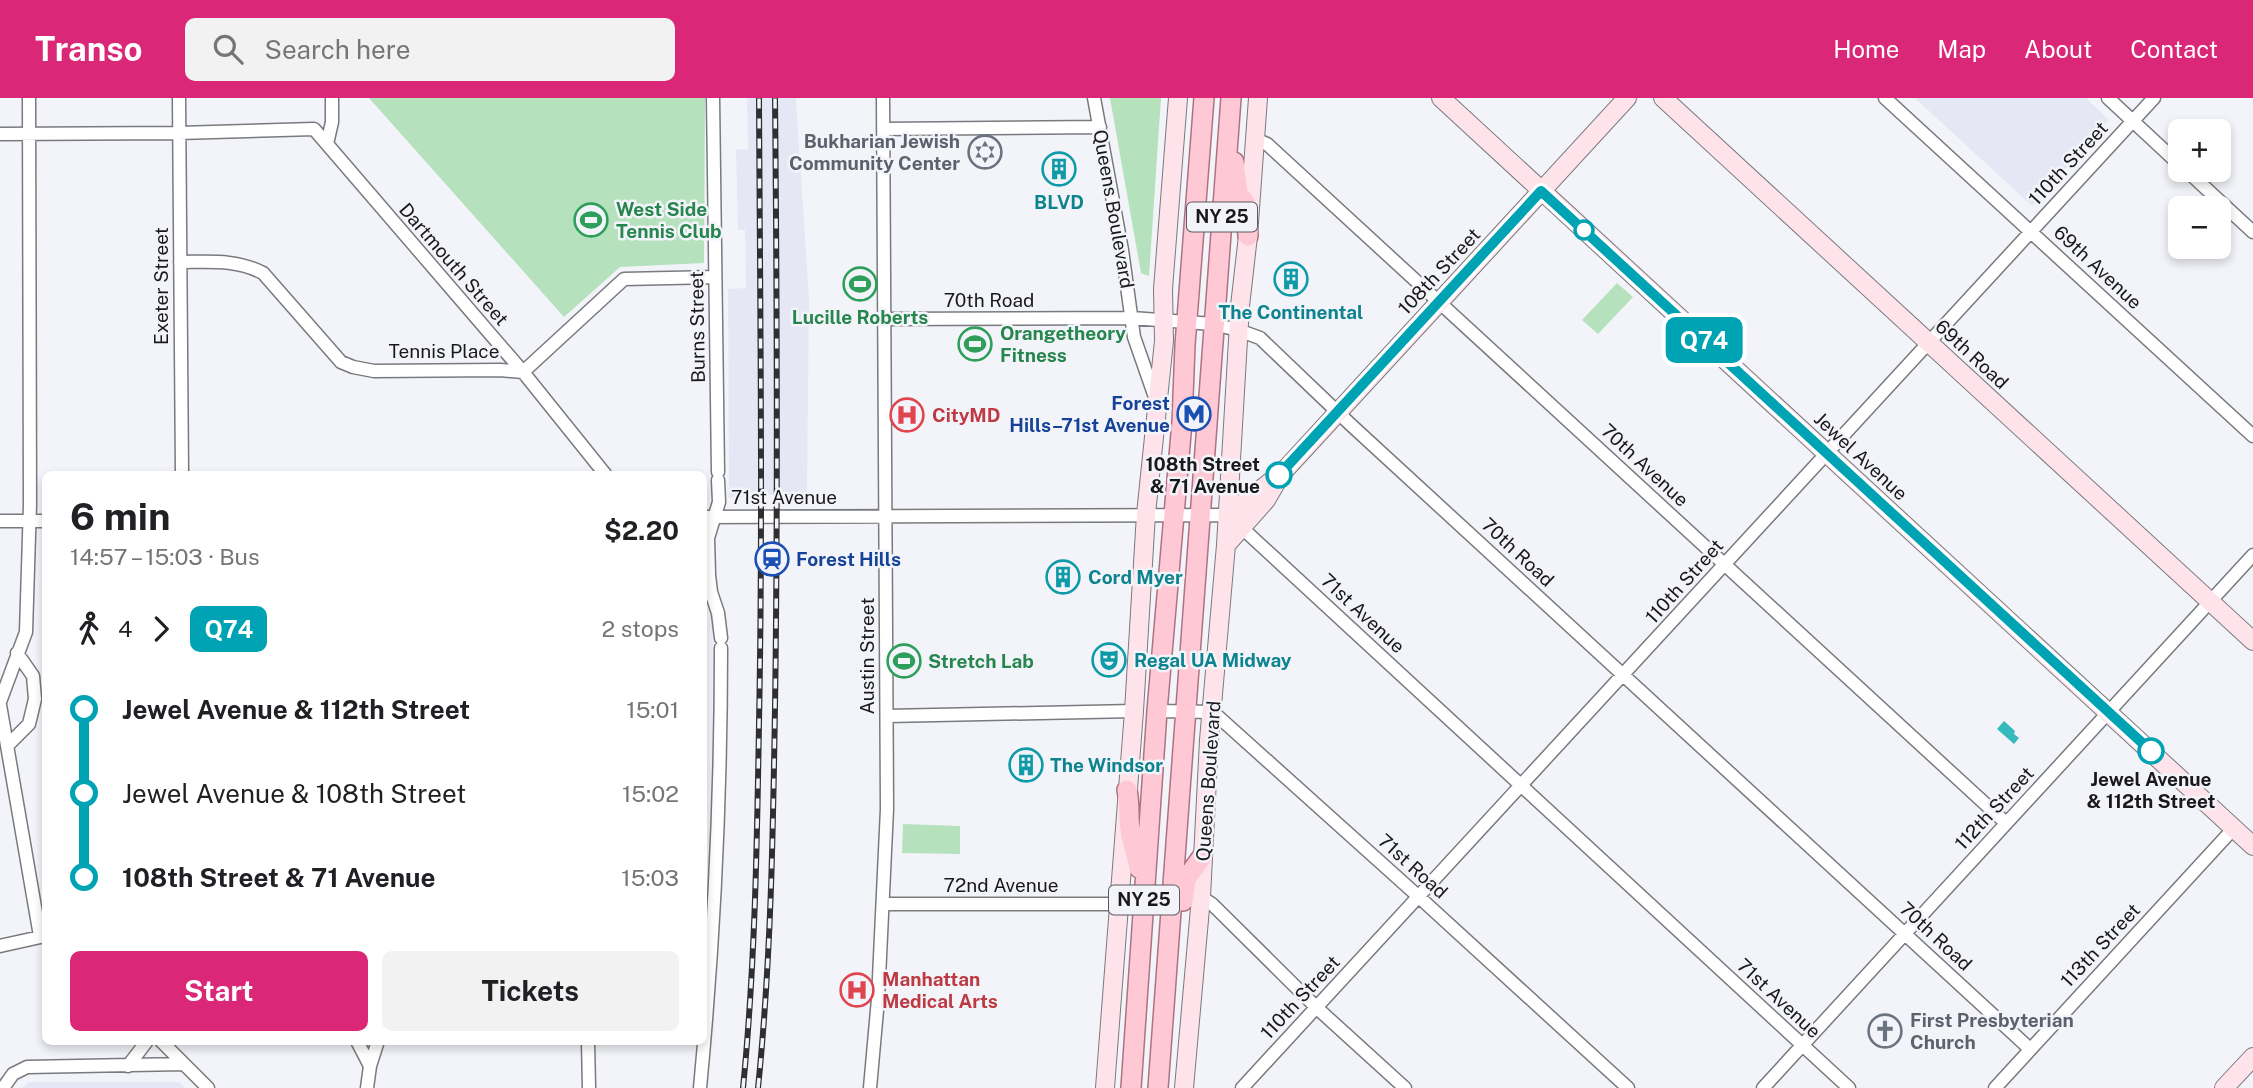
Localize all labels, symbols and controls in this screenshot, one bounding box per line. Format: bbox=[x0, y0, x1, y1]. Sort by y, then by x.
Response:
search box bbox=[185, 18, 675, 81]
text: Transo bbox=[35, 30, 143, 68]
icon: search bbox=[209, 30, 247, 68]
text: Search here bbox=[265, 34, 411, 65]
text: Home bbox=[1833, 35, 1899, 63]
text: Map bbox=[1937, 35, 1986, 63]
text: About bbox=[2024, 35, 2092, 63]
text: Contact bbox=[2130, 35, 2218, 63]
street label: 110th Street bbox=[2024, 117, 2112, 209]
map controls bbox=[2168, 119, 2231, 259]
button: + bbox=[2168, 119, 2231, 182]
street label: Queens Boulevard bbox=[1089, 128, 1139, 290]
place label: Bukharian Jewish Community Center bbox=[789, 130, 960, 174]
synagogue icon: Bukharian Jewish Community Center bbox=[966, 133, 1004, 171]
building icon: BLVD bbox=[1040, 150, 1078, 188]
place label: BLVD bbox=[1034, 191, 1084, 213]
button: − bbox=[2168, 196, 2231, 259]
street label: Dartmouth Street bbox=[395, 198, 513, 330]
place label: West Side Tennis Club bbox=[616, 198, 722, 242]
sports icon: West Side Tennis Club bbox=[572, 201, 610, 239]
road number: NY 25 bbox=[1187, 202, 1257, 232]
unlabelled marker bbox=[1574, 220, 1594, 240]
street label: 69th Avenue bbox=[2050, 221, 2146, 313]
street label: 108th Street bbox=[1393, 223, 1485, 319]
street label: Exeter Street bbox=[150, 227, 172, 345]
building icon: The Continental bbox=[1272, 260, 1310, 298]
sports icon: Lucille Roberts bbox=[841, 265, 879, 303]
street label: Burns Street bbox=[685, 271, 709, 383]
street label: 70th Road bbox=[944, 289, 1034, 311]
place label: The Continental bbox=[1219, 301, 1363, 323]
place label: Lucille Roberts bbox=[792, 306, 928, 328]
street label: 69th Road bbox=[1931, 315, 2013, 393]
line badge: Q74 bbox=[1664, 317, 1744, 363]
place label: Orangetheory Fitness bbox=[1000, 322, 1126, 366]
sports icon: Orangetheory Fitness bbox=[956, 325, 994, 363]
text: Q74 bbox=[1680, 326, 1728, 354]
street label: Tennis Place bbox=[389, 340, 499, 362]
place label: Forest Hills–71st Avenue bbox=[1009, 392, 1170, 436]
metro station icon: Forest Hills–71st Avenue bbox=[1175, 395, 1213, 433]
hospital icon: CityMD bbox=[888, 396, 926, 434]
place label: CityMD bbox=[932, 404, 1000, 426]
street label: Jewel Avenue bbox=[1810, 407, 1912, 505]
street label: 70th Avenue bbox=[1597, 419, 1693, 511]
place label: 108th Street & 71 Avenue bbox=[1145, 453, 1260, 497]
marker: 108th Street & 71 Avenue bbox=[1266, 462, 1292, 488]
street label: 71st Avenue bbox=[731, 486, 837, 508]
text: 6 min bbox=[70, 494, 171, 539]
street label: 70th Road bbox=[1477, 513, 1559, 591]
text: $2.20 bbox=[604, 515, 679, 546]
street label: 110th Street bbox=[1641, 534, 1727, 628]
station icon: Forest Hills bbox=[753, 540, 791, 578]
text: 14:57 – 15:03 · Bus bbox=[70, 543, 260, 570]
place label: Forest Hills bbox=[796, 548, 901, 570]
building icon: Cord Myer bbox=[1044, 558, 1082, 596]
place label: Cord Myer bbox=[1088, 566, 1183, 588]
street label: 71st Avenue bbox=[1317, 569, 1409, 657]
street label: Austin Street bbox=[856, 597, 878, 715]
icon: walk bbox=[70, 610, 108, 648]
icon: forward bbox=[142, 610, 180, 648]
text: 4 bbox=[118, 615, 132, 642]
text: Q74 bbox=[204, 615, 253, 643]
text: 2 stops bbox=[601, 615, 679, 642]
theatre icon: Regal UA Midway bbox=[1090, 641, 1128, 679]
sports icon: Stretch Lab bbox=[885, 642, 923, 680]
place label: Regal UA Midway bbox=[1134, 649, 1292, 671]
place label: Stretch Lab bbox=[928, 650, 1034, 672]
text: Jewel Avenue & 112th Street bbox=[122, 694, 470, 725]
text: 15:01 bbox=[626, 696, 679, 723]
street label: Queens Boulevard bbox=[1191, 700, 1225, 862]
marker: Jewel Avenue & 112th Street bbox=[2138, 738, 2164, 764]
building icon: The Windsor bbox=[1007, 746, 1045, 784]
place label: The Windsor bbox=[1050, 754, 1163, 776]
street label: 112th Street bbox=[1950, 762, 2038, 854]
place label: Jewel Avenue & 112th Street bbox=[2086, 768, 2216, 812]
text: Jewel Avenue & 108th Street bbox=[122, 778, 466, 809]
text: 15:02 bbox=[622, 780, 679, 807]
street label: 71st Road bbox=[1374, 829, 1452, 903]
text: 108th Street & 71 Avenue bbox=[122, 862, 436, 893]
text: 15:03 bbox=[621, 864, 679, 891]
street label: 72nd Avenue bbox=[943, 874, 1059, 896]
road number: NY 25 bbox=[1109, 886, 1179, 914]
street label: 70th Road bbox=[1895, 897, 1977, 975]
street label: 113th Street bbox=[2056, 899, 2144, 991]
button: Start bbox=[70, 951, 368, 1031]
button: Tickets bbox=[382, 951, 679, 1031]
street label: 110th Street bbox=[1256, 951, 1344, 1043]
street label: 71st Avenue bbox=[1733, 954, 1825, 1042]
place label: Manhattan Medical Arts bbox=[882, 968, 998, 1012]
hospital icon: Manhattan Medical Arts bbox=[838, 971, 876, 1009]
place label: First Presbyterian Church bbox=[1910, 1009, 2074, 1053]
church icon: First Presbyterian Church bbox=[1866, 1012, 1904, 1050]

